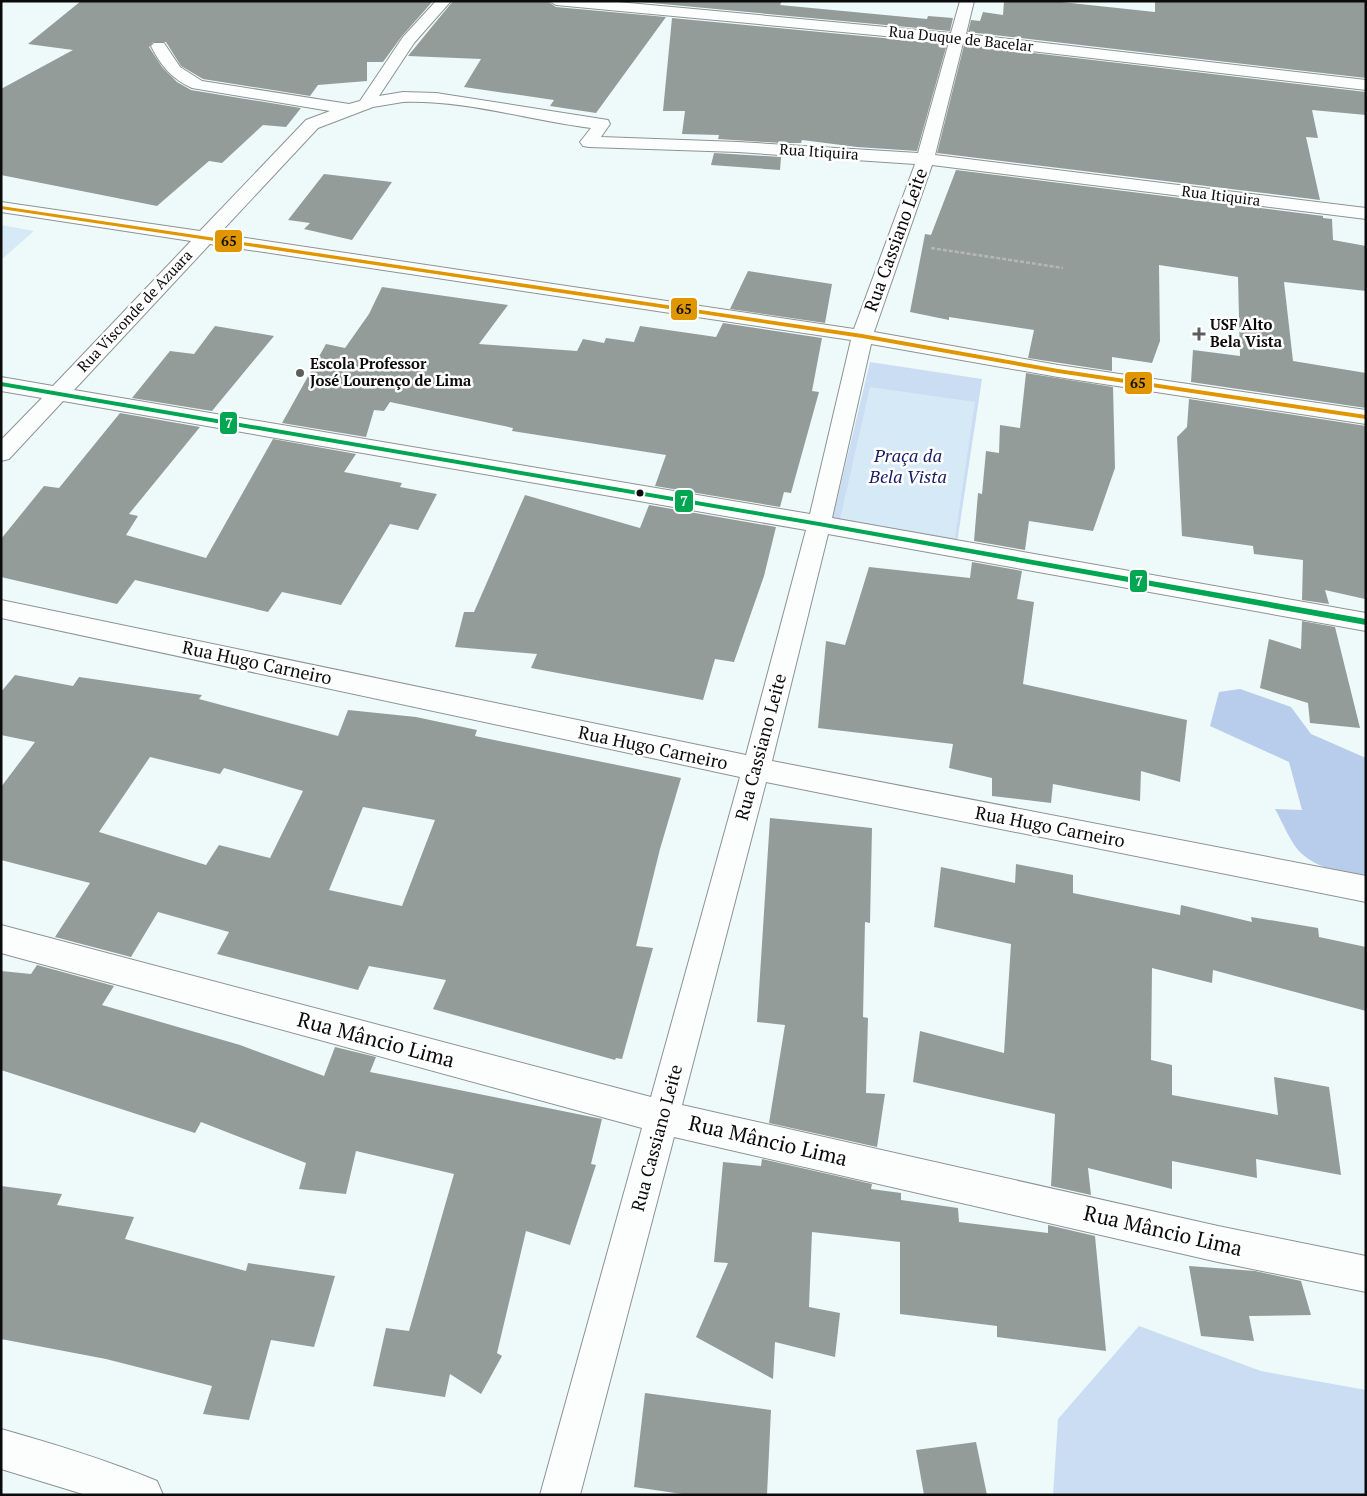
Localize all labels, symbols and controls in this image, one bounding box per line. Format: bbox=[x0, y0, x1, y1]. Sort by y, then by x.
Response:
street label: Rua Duque de Bacelar bbox=[888, 20, 1035, 56]
street label: Rua Itiquira bbox=[779, 138, 860, 164]
street label: Rua Cassiano Leite bbox=[858, 165, 932, 315]
street label: Rua Itiquira bbox=[1180, 180, 1262, 210]
line badge: 65 bbox=[214, 229, 243, 253]
text: 65 bbox=[221, 231, 237, 250]
street label: Rua Visconde de Azuara bbox=[72, 245, 196, 376]
line badge: 65 bbox=[670, 297, 698, 321]
text: 65 bbox=[676, 299, 692, 318]
place label: USF Alto Bela Vista bbox=[1210, 314, 1283, 351]
marker: USF Alto Bela Vista bbox=[1192, 327, 1206, 341]
place label: Escola Professor José Lourenço de Lima bbox=[310, 353, 472, 390]
marker: Escola Professor José Lourenço de Lima bbox=[294, 367, 306, 379]
line badge: 65 bbox=[1124, 371, 1153, 395]
text: 65 bbox=[1130, 373, 1146, 392]
line badge: 7 bbox=[219, 411, 238, 435]
text: 7 bbox=[225, 413, 233, 432]
park label: Praça da Bela Vista bbox=[868, 443, 947, 488]
unlabelled marker bbox=[635, 488, 645, 498]
line badge: 7 bbox=[674, 489, 694, 513]
text: 7 bbox=[680, 491, 688, 510]
line badge: 7 bbox=[1129, 569, 1148, 593]
text: 7 bbox=[1135, 571, 1143, 590]
street label: Rua Hugo Carneiro bbox=[180, 634, 334, 690]
street label: Rua Cassiano Leite bbox=[729, 671, 791, 823]
street label: Rua Hugo Carneiro bbox=[576, 719, 730, 775]
street label: Rua Hugo Carneiro bbox=[973, 800, 1127, 852]
street label: Rua Mâncio Lima bbox=[294, 1005, 458, 1074]
street label: Rua Cassiano Leite bbox=[625, 1062, 687, 1214]
street label: Rua Mâncio Lima bbox=[686, 1108, 851, 1172]
street label: Rua Mâncio Lima bbox=[1081, 1198, 1246, 1262]

